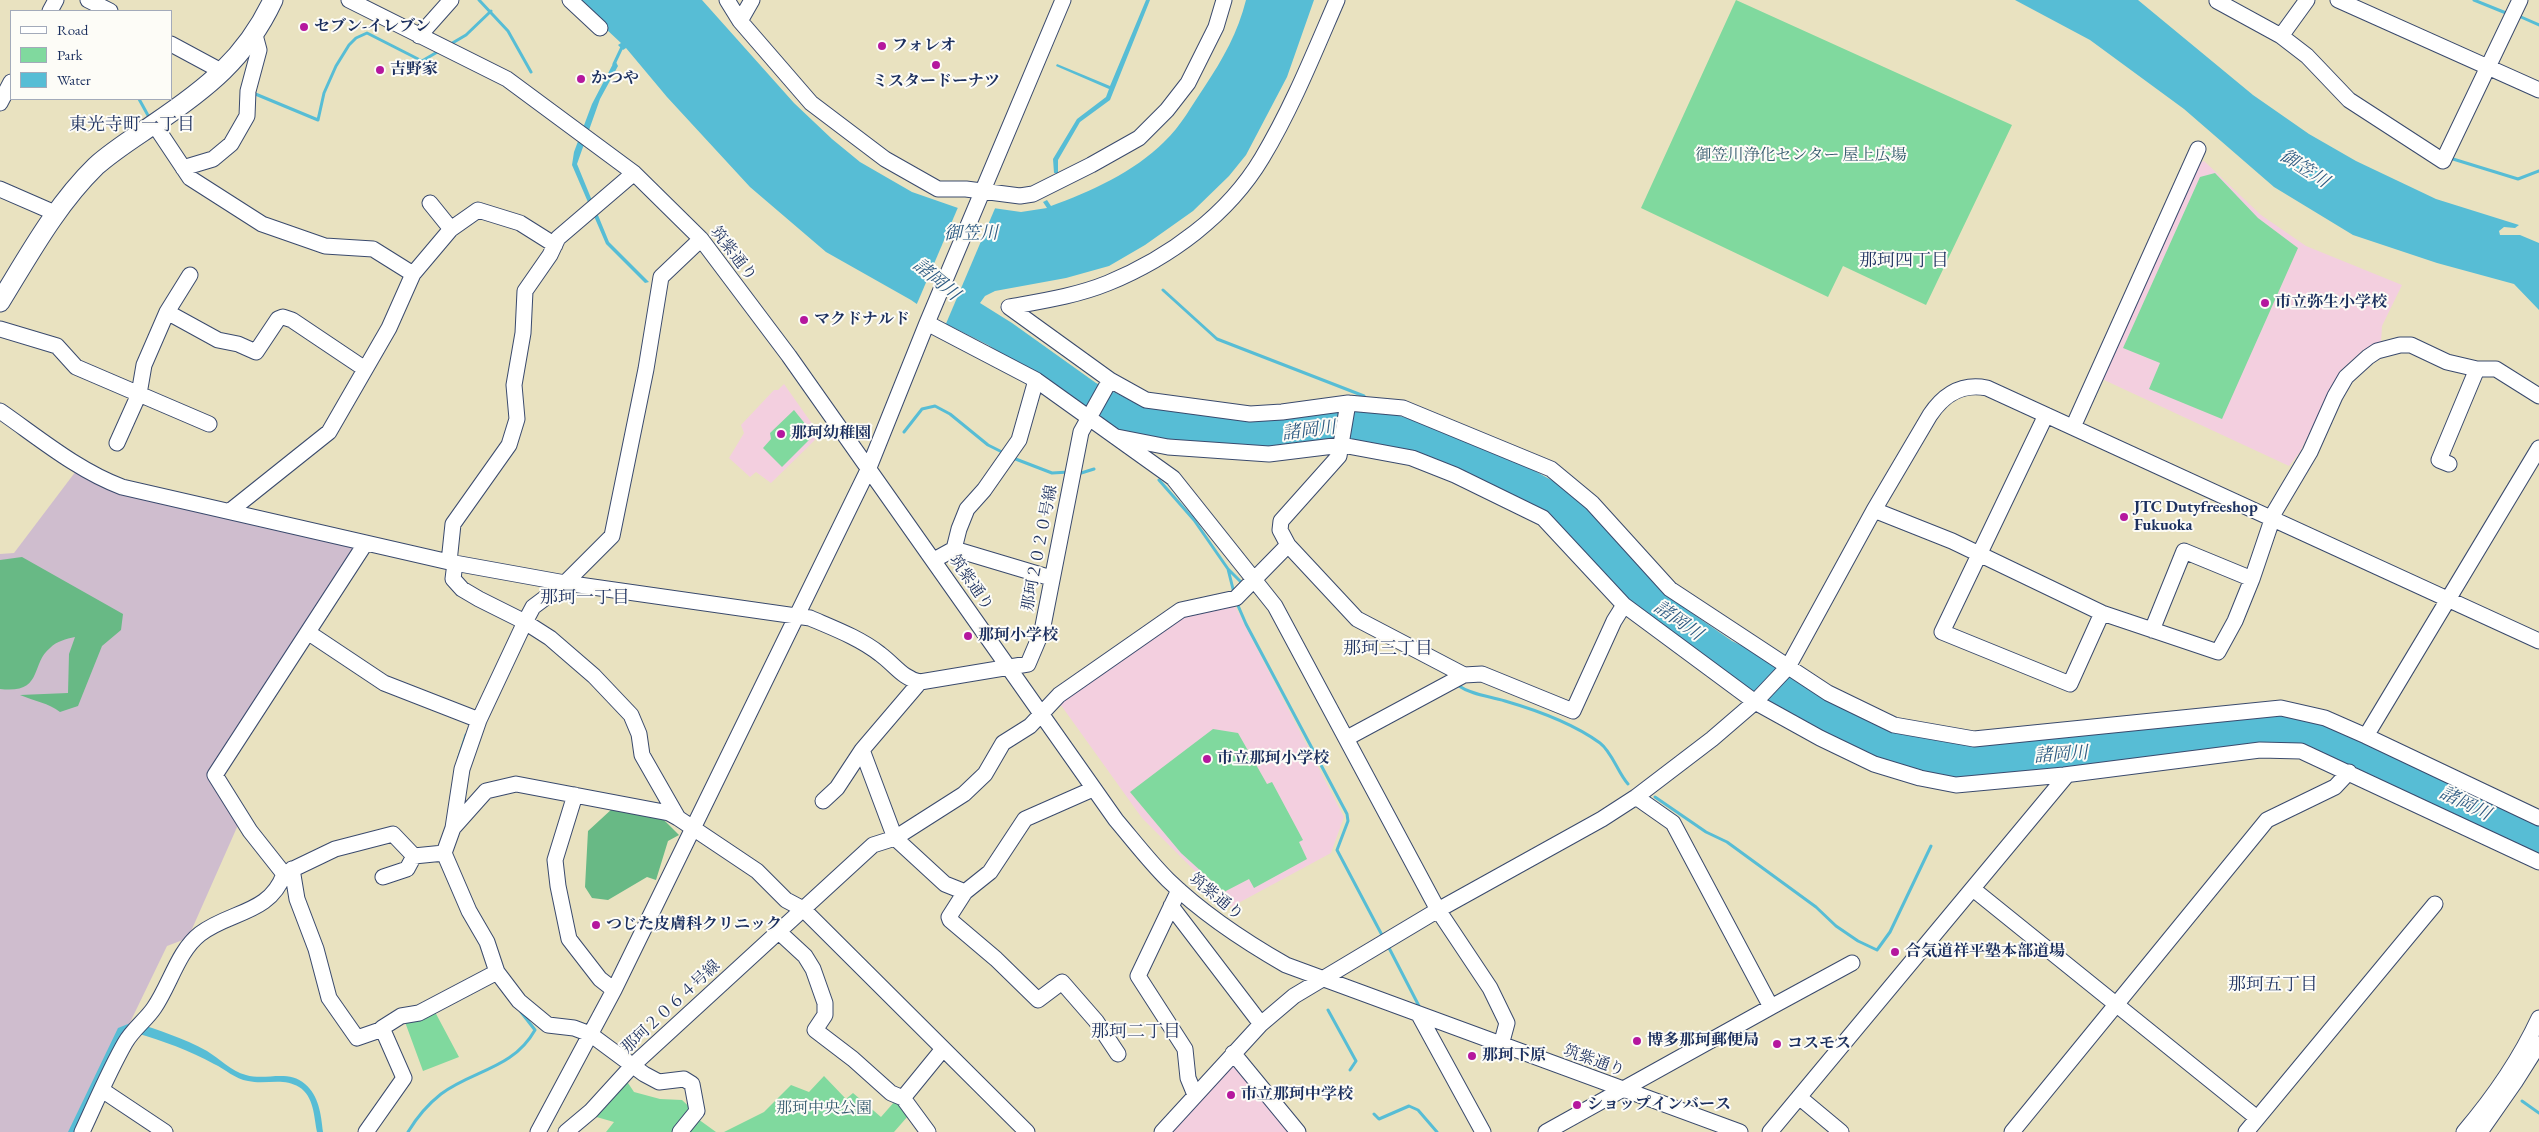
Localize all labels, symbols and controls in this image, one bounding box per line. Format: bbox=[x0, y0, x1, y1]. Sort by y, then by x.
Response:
legend bbox=[10, 10, 172, 100]
place label: セブン-イレブン bbox=[314, 17, 431, 37]
text: Road bbox=[57, 20, 88, 39]
marker: セブン-イレブン bbox=[298, 21, 310, 33]
place label: フォレオ bbox=[892, 36, 956, 56]
marker: フォレオ bbox=[876, 40, 888, 52]
text: Park bbox=[57, 45, 83, 64]
marker: ミスタードーナツ bbox=[930, 59, 942, 71]
place label: 吉野家 bbox=[390, 60, 438, 80]
marker: 吉野家 bbox=[374, 64, 386, 76]
place label: かつや bbox=[591, 69, 639, 89]
text: Water bbox=[57, 70, 91, 89]
place label: ミスタードーナツ bbox=[872, 72, 1000, 92]
marker: かつや bbox=[575, 73, 587, 85]
district label: 東光寺町一丁目 bbox=[69, 114, 195, 136]
water label: 御笠川 bbox=[2275, 145, 2333, 193]
park label: 御笠川浄化センター 屋上広場 bbox=[1695, 146, 1907, 166]
street label: 筑紫通り bbox=[706, 223, 760, 285]
water label: 御笠川 bbox=[944, 223, 998, 245]
district label: 那珂四丁目 bbox=[1859, 250, 1949, 272]
water label: 諸岡川 bbox=[908, 254, 964, 306]
place label: 市立弥生小学校 bbox=[2275, 293, 2387, 313]
marker: 市立弥生小学校 bbox=[2259, 297, 2271, 309]
place label: マクドナルド bbox=[814, 310, 910, 330]
marker: マクドナルド bbox=[798, 314, 810, 326]
water label: 諸岡川 bbox=[1281, 417, 1337, 445]
place label: 那珂幼稚園 bbox=[791, 424, 871, 444]
marker: 那珂幼稚園 bbox=[775, 428, 787, 440]
street label: 那珂２０２０号線 bbox=[1018, 483, 1062, 613]
place label: JTC Dutyfreeshop Fukuoka bbox=[2134, 498, 2258, 536]
marker: JTC Dutyfreeshop Fukuoka bbox=[2118, 511, 2130, 523]
street label: 筑紫通り bbox=[945, 551, 997, 615]
district label: 那珂一丁目 bbox=[540, 587, 630, 609]
water label: 諸岡川 bbox=[1650, 597, 1706, 645]
place label: 那珂小学校 bbox=[978, 626, 1058, 646]
marker: 那珂小学校 bbox=[962, 630, 974, 642]
district label: 那珂三丁目 bbox=[1343, 638, 1433, 660]
water label: 諸岡川 bbox=[2033, 742, 2089, 768]
place label: 市立那珂小学校 bbox=[1217, 749, 1329, 769]
marker: 市立那珂小学校 bbox=[1201, 753, 1213, 765]
water label: 諸岡川 bbox=[2436, 782, 2494, 826]
street label: 筑紫通り bbox=[1185, 869, 1247, 925]
place label: つじた皮膚科クリニック bbox=[606, 915, 782, 935]
marker: つじた皮膚科クリニック bbox=[590, 919, 602, 931]
place label: 合気道祥平塾本部道場 bbox=[1905, 942, 2065, 962]
marker: 合気道祥平塾本部道場 bbox=[1889, 946, 1901, 958]
street label: 那珂２０６４号線 bbox=[618, 956, 724, 1058]
district label: 那珂五丁目 bbox=[2228, 974, 2318, 996]
district label: 那珂二丁目 bbox=[1091, 1021, 1181, 1043]
place label: 博多那珂郵便局 bbox=[1647, 1031, 1759, 1051]
place label: コスモス bbox=[1787, 1034, 1851, 1054]
marker: 博多那珂郵便局 bbox=[1631, 1035, 1643, 1047]
marker: コスモス bbox=[1771, 1038, 1783, 1050]
street label: 筑紫通り bbox=[1561, 1041, 1627, 1081]
place label: 那珂下原 bbox=[1482, 1046, 1546, 1066]
marker: 那珂下原 bbox=[1466, 1050, 1478, 1062]
place label: 市立那珂中学校 bbox=[1241, 1085, 1353, 1105]
marker: 市立那珂中学校 bbox=[1225, 1089, 1237, 1101]
place label: ショップインバース bbox=[1587, 1095, 1731, 1115]
park label: 那珂中央公園 bbox=[776, 1099, 872, 1119]
marker: ショップインバース bbox=[1571, 1099, 1583, 1111]

